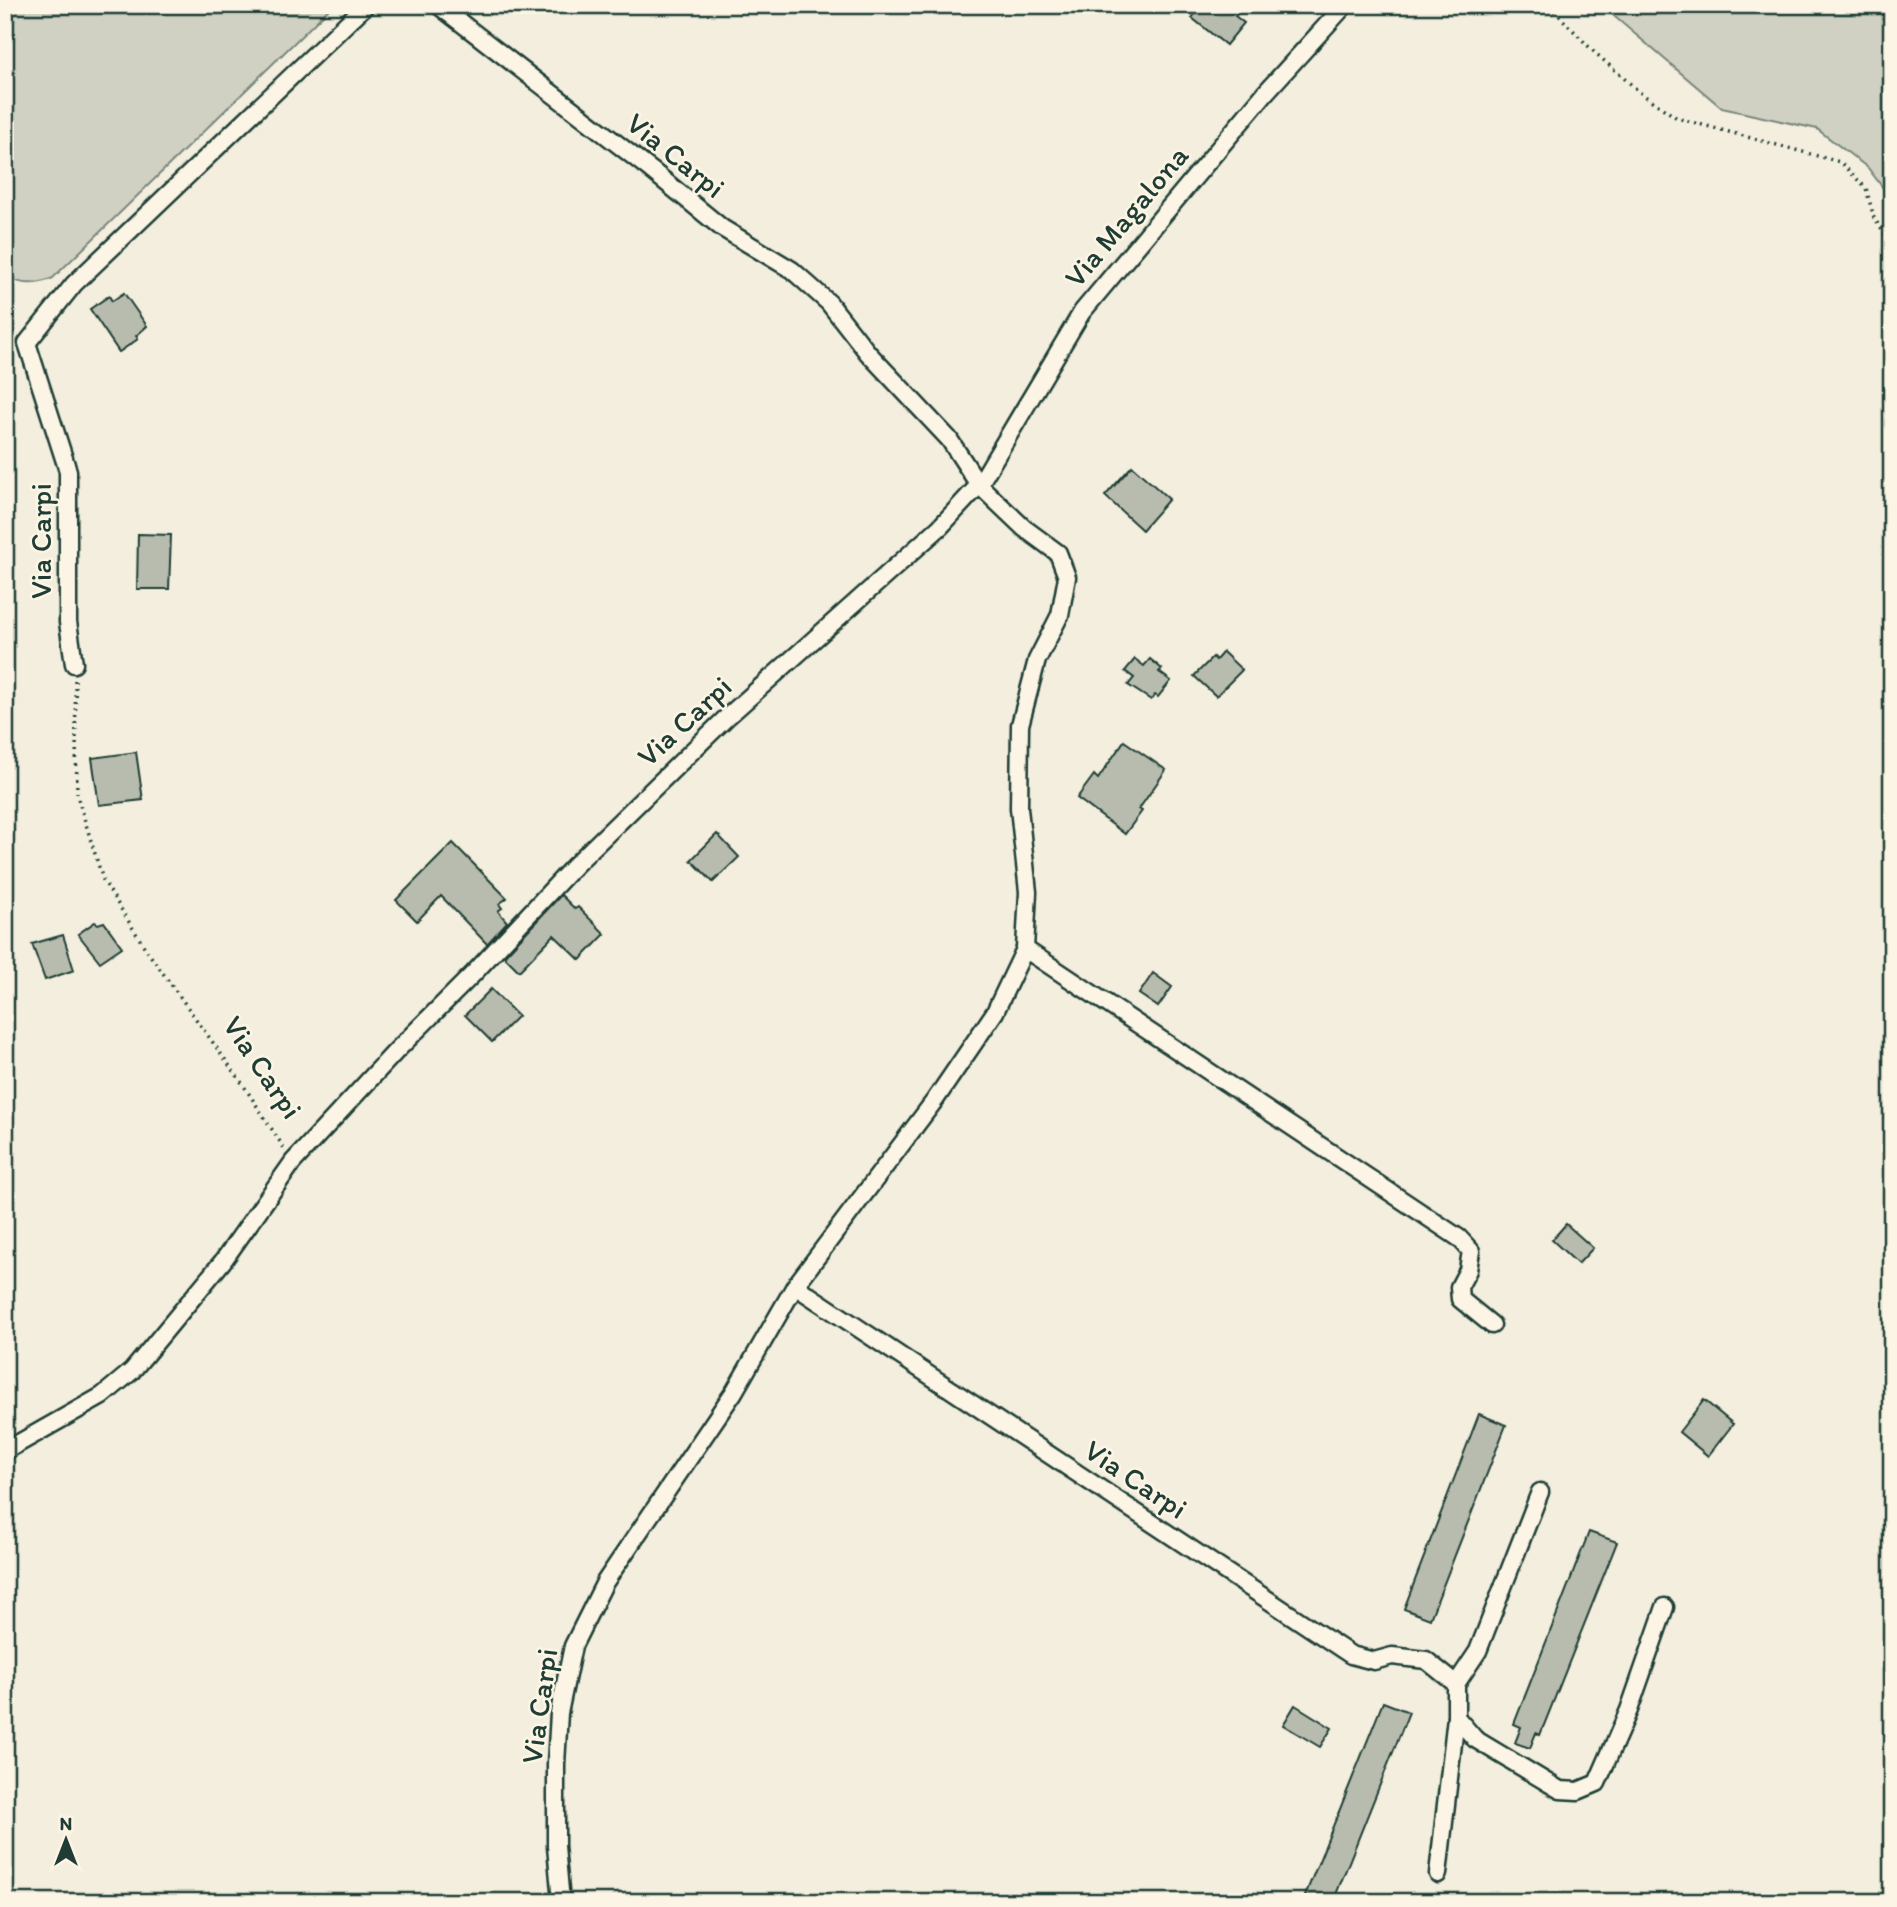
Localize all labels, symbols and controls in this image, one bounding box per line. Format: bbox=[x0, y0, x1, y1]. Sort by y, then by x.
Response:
street label: Via Carpi bbox=[619, 104, 733, 206]
street label: Via Magalona bbox=[1056, 137, 1196, 295]
street label: Via Carpi bbox=[22, 483, 59, 599]
street label: Via Carpi bbox=[629, 668, 739, 774]
street label: Via Carpi bbox=[215, 1009, 311, 1125]
street label: Via Carpi bbox=[1078, 1431, 1194, 1527]
street label: Via Carpi bbox=[513, 1646, 565, 1766]
north arrow bbox=[32, 1806, 102, 1876]
text: N bbox=[60, 1812, 72, 1835]

